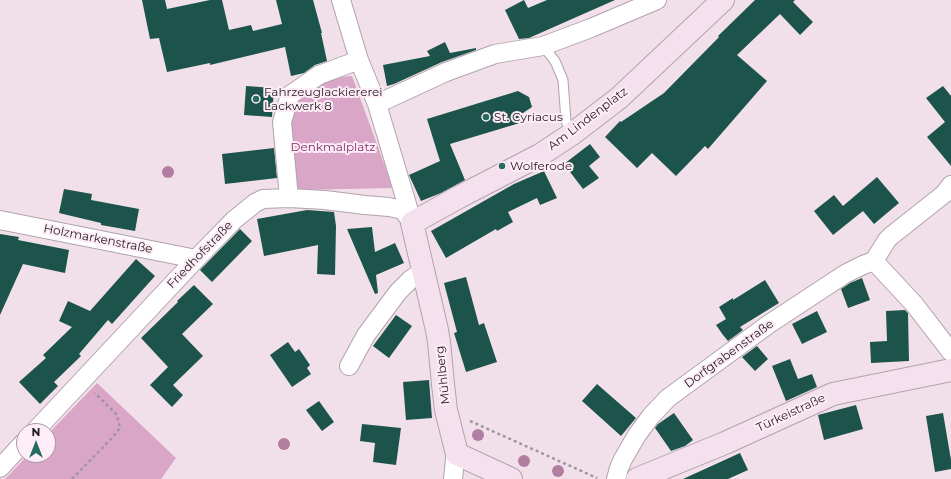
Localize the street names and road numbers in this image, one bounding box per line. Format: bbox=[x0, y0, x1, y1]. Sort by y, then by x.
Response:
street label: Am Lindenplatz bbox=[545, 84, 631, 154]
street label: Friedhofstraße bbox=[164, 218, 236, 292]
street label: Holzmarkenstraße bbox=[42, 221, 154, 257]
street label: Dorfgrabenstraße bbox=[682, 317, 776, 391]
street label: Mühlberg bbox=[433, 345, 453, 405]
street label: Türkeistraße bbox=[754, 391, 828, 435]

